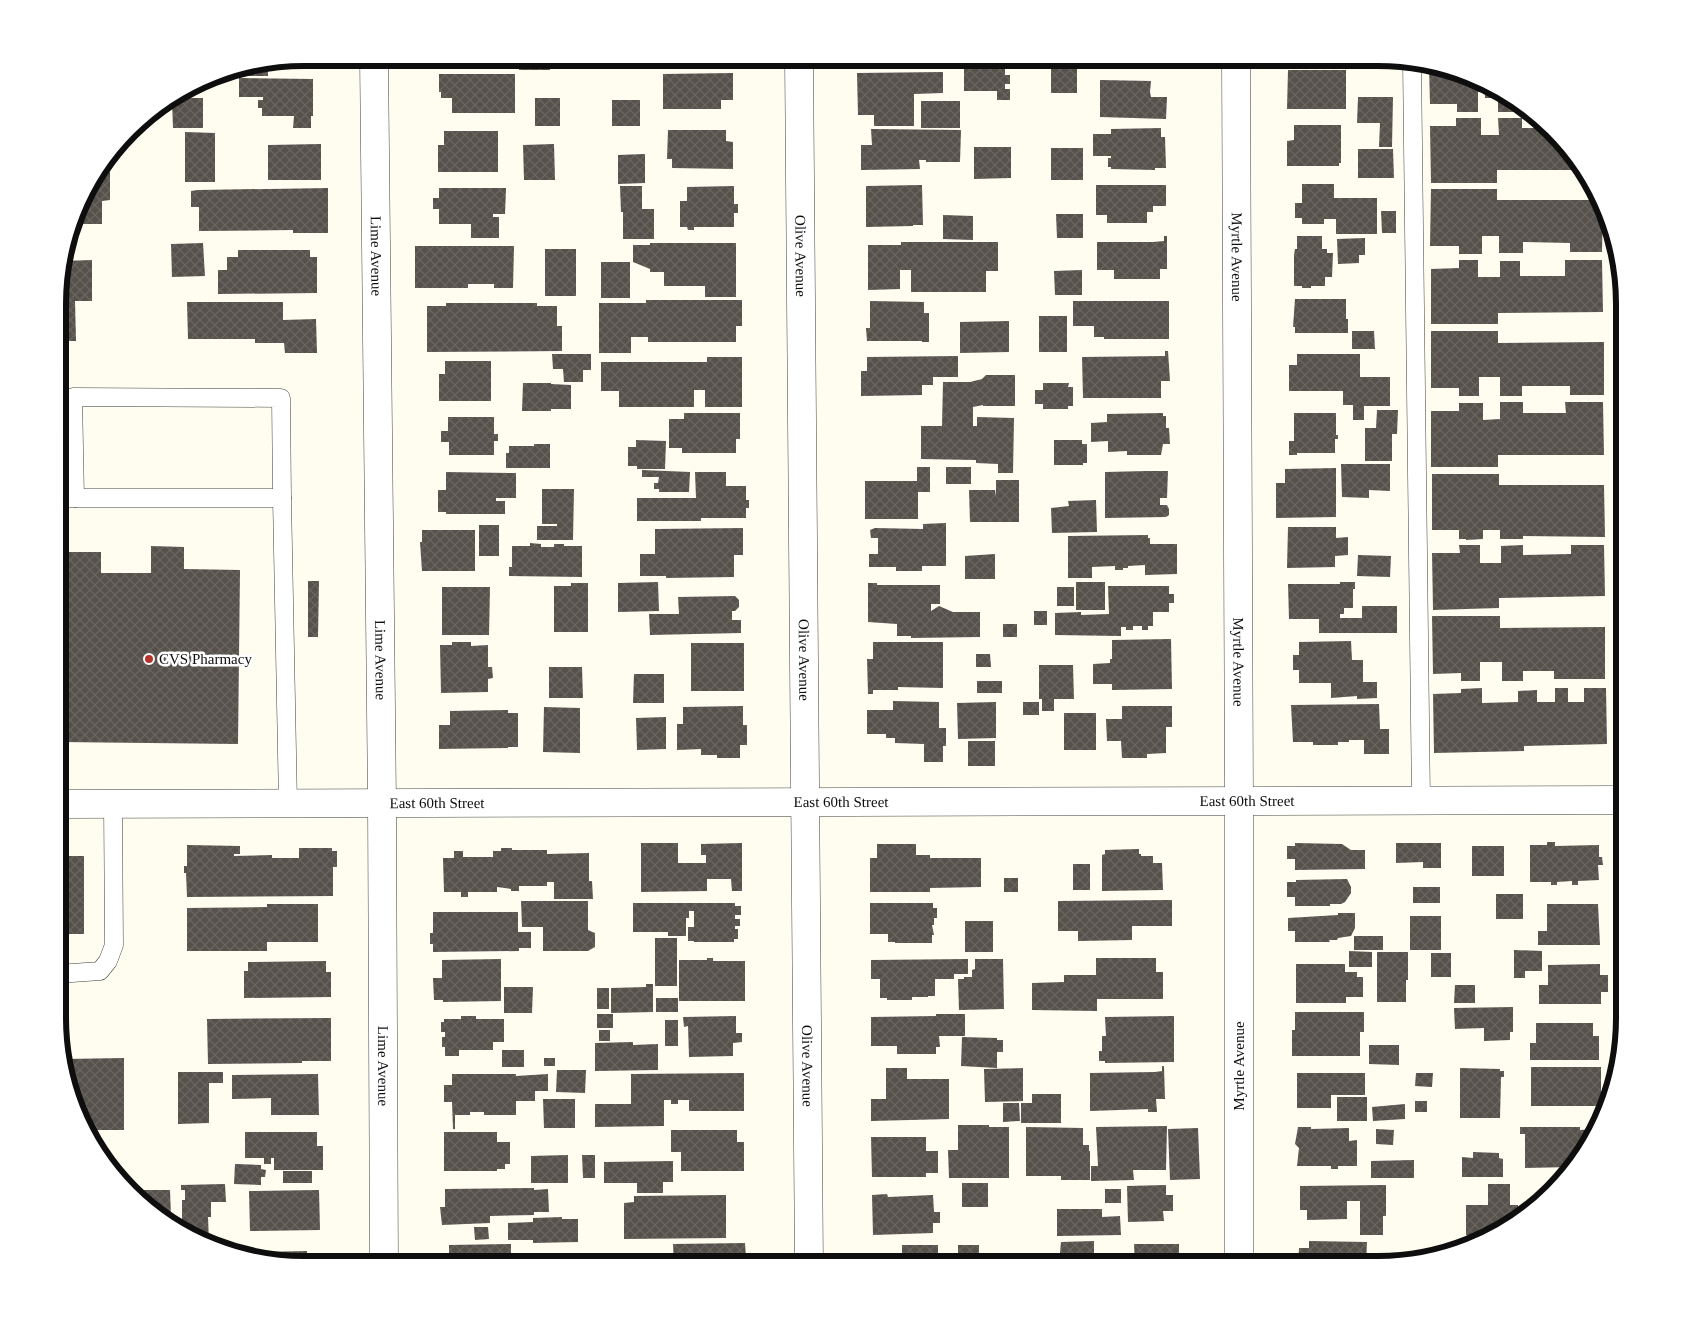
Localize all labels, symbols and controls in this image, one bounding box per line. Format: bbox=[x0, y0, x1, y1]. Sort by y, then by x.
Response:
street label: Myrtle Avenue bbox=[1229, 212, 1245, 302]
street label: Olive Avenue bbox=[792, 215, 809, 297]
street label: Lime Avenue bbox=[368, 216, 385, 297]
street label: Myrtle Avenue bbox=[1230, 617, 1247, 707]
street label: Olive Avenue bbox=[796, 619, 812, 701]
street label: Lime Avenue bbox=[372, 620, 389, 700]
place label: CVS Pharmacy bbox=[159, 651, 252, 667]
marker: CVS Pharmacy bbox=[143, 653, 155, 665]
street label: East 60th Street bbox=[1199, 793, 1295, 809]
street label: East 60th Street bbox=[793, 794, 889, 810]
street label: East 60th Street bbox=[389, 795, 485, 811]
street label: Myrtle Avenue bbox=[1231, 1021, 1247, 1111]
street label: Olive Avenue bbox=[799, 1025, 816, 1107]
street label: Lime Avenue bbox=[375, 1026, 391, 1106]

